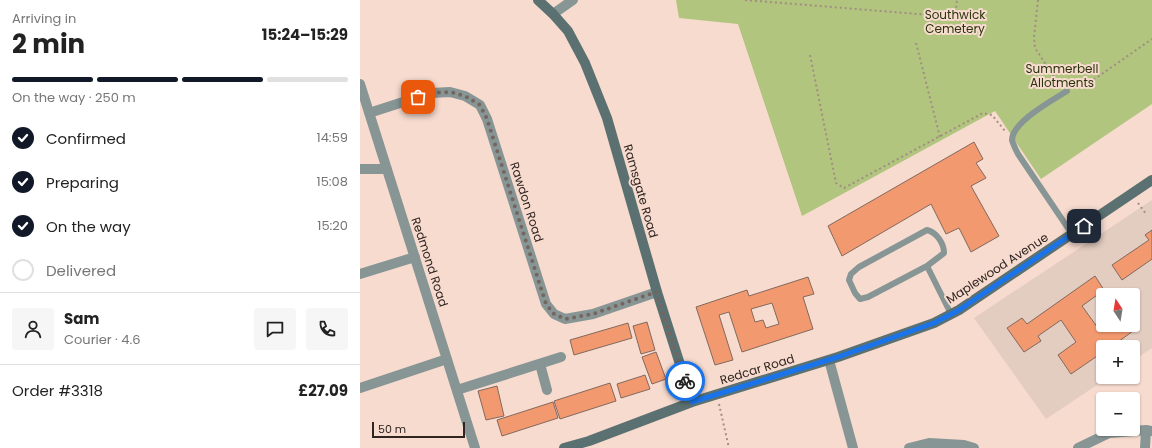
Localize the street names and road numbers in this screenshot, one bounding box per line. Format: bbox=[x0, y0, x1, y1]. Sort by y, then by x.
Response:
street label: Ramsgate Road bbox=[620, 142, 662, 240]
street label: Rawdon Road bbox=[506, 160, 548, 244]
street label: Redmond Road bbox=[408, 215, 452, 309]
street label: Maplewood Avenue bbox=[943, 229, 1051, 307]
street label: Redcar Road bbox=[718, 350, 796, 388]

